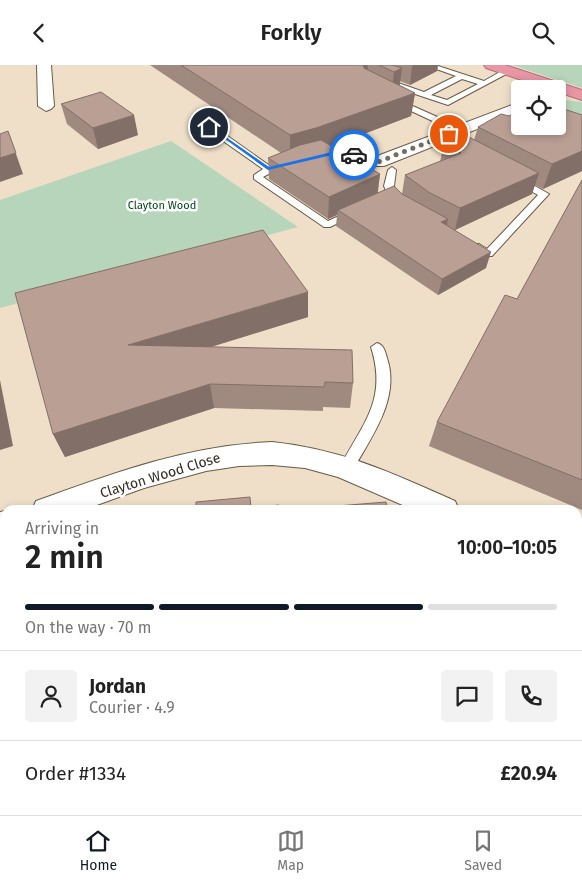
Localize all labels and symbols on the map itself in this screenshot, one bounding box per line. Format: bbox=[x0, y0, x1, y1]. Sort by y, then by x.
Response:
pin bbox=[188, 106, 230, 148]
pin bbox=[428, 113, 470, 155]
courier bbox=[329, 130, 379, 180]
park label: Clayton Wood bbox=[128, 199, 196, 212]
street label: Clayton Wood Close bbox=[98, 449, 222, 502]

